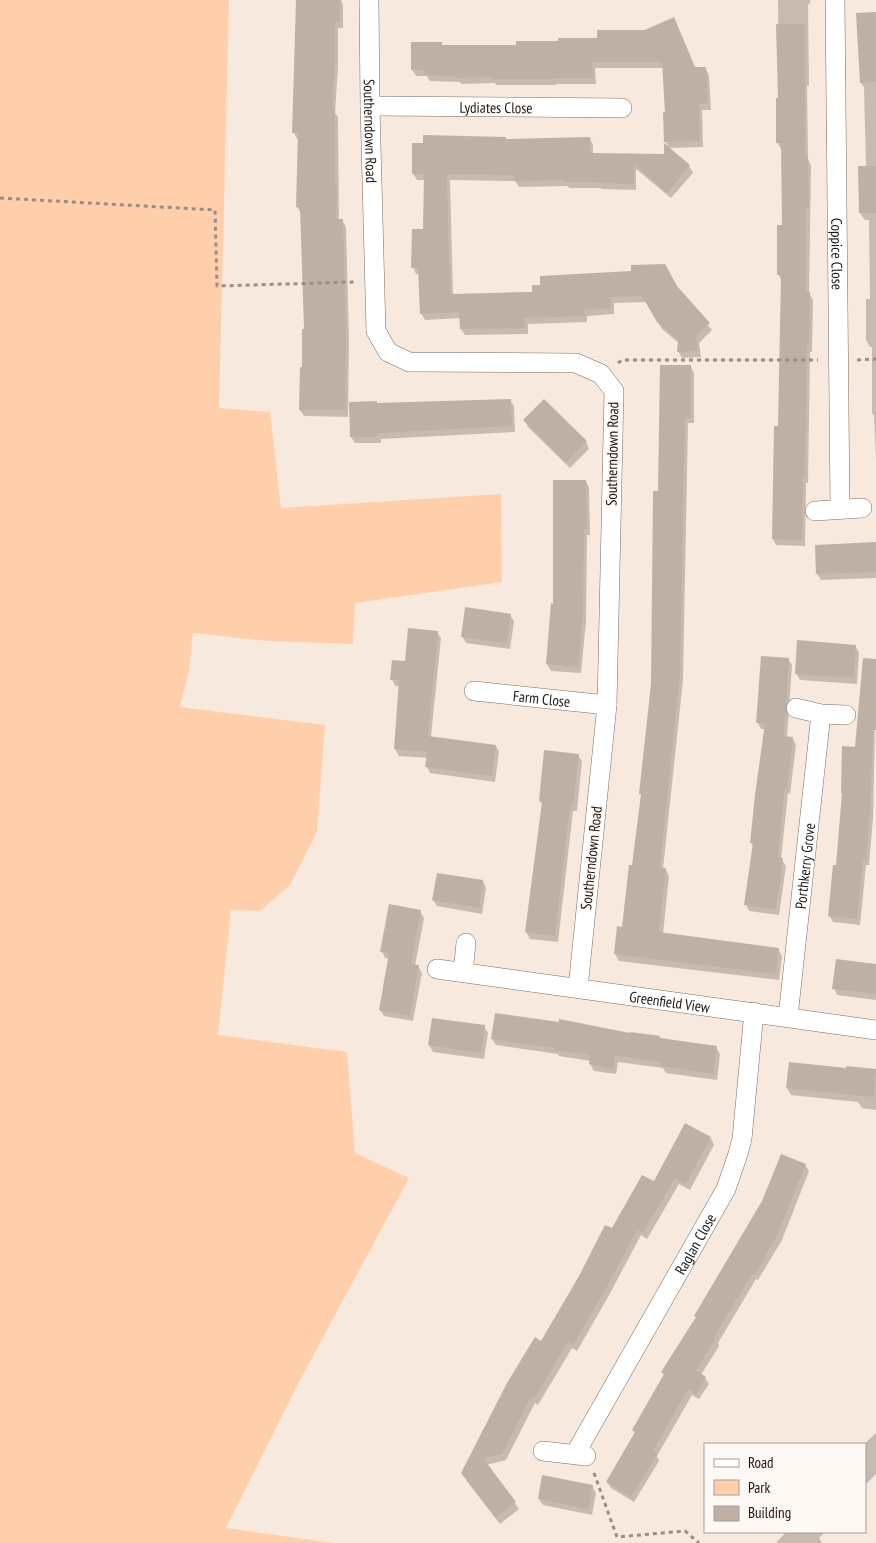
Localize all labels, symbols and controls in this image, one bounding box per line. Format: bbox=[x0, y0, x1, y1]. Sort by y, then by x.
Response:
street label: Southerndown Road bbox=[360, 79, 382, 183]
street label: Lydiates Close bbox=[459, 97, 533, 117]
street label: Coppice Close bbox=[828, 218, 847, 290]
street label: Southerndown Road bbox=[602, 402, 622, 506]
street label: Farm Close bbox=[512, 686, 571, 711]
street label: Southerndown Road bbox=[576, 805, 606, 911]
street label: Porthkerry Grove bbox=[790, 822, 819, 910]
street label: Greenfield View bbox=[628, 986, 711, 1016]
street label: Raglan Close bbox=[670, 1210, 720, 1278]
legend bbox=[704, 1443, 866, 1533]
text: Road bbox=[748, 1453, 774, 1472]
text: Park bbox=[748, 1478, 770, 1497]
text: Building bbox=[748, 1503, 791, 1522]

